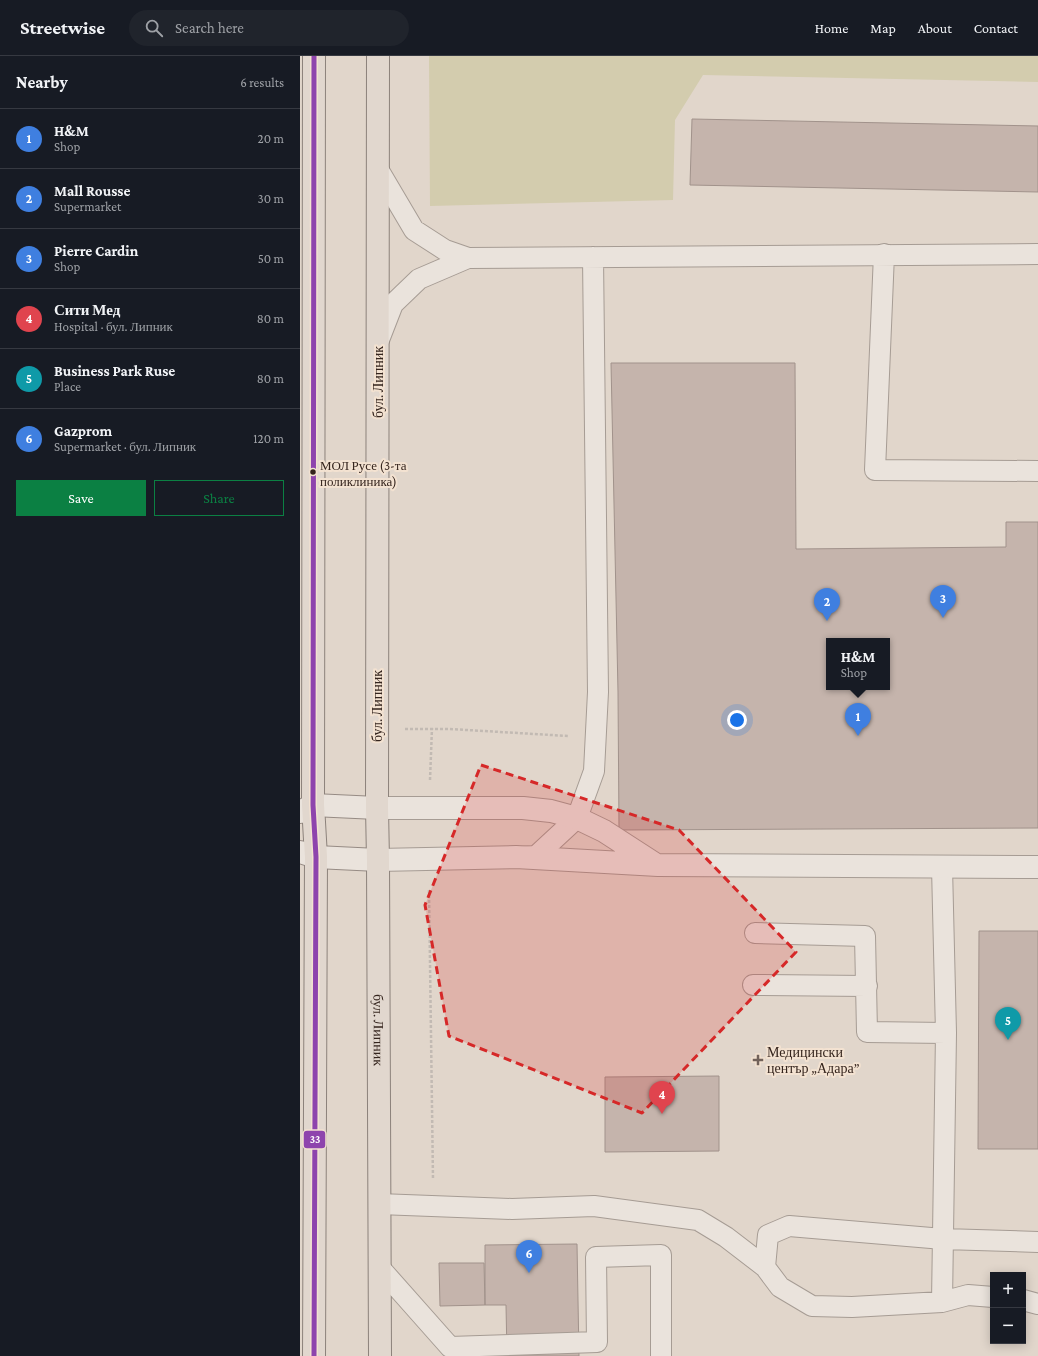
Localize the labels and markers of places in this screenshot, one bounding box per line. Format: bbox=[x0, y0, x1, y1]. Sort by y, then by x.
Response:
place label: МОЛ Русе (3-та поликлиника) bbox=[320, 458, 407, 490]
marker: МОЛ Русе (3-та поликлиника) bbox=[308, 467, 318, 477]
pin: 3 bbox=[930, 585, 956, 618]
pin: 2 bbox=[814, 588, 840, 621]
pin: 1 bbox=[845, 703, 871, 736]
pin: 5 bbox=[995, 1007, 1021, 1040]
place label: Медицински център „Адара” bbox=[767, 1044, 860, 1076]
marker: Медицински център „Адара” bbox=[752, 1054, 764, 1066]
pin: 4 bbox=[649, 1081, 675, 1114]
pin: 6 bbox=[516, 1240, 542, 1273]

